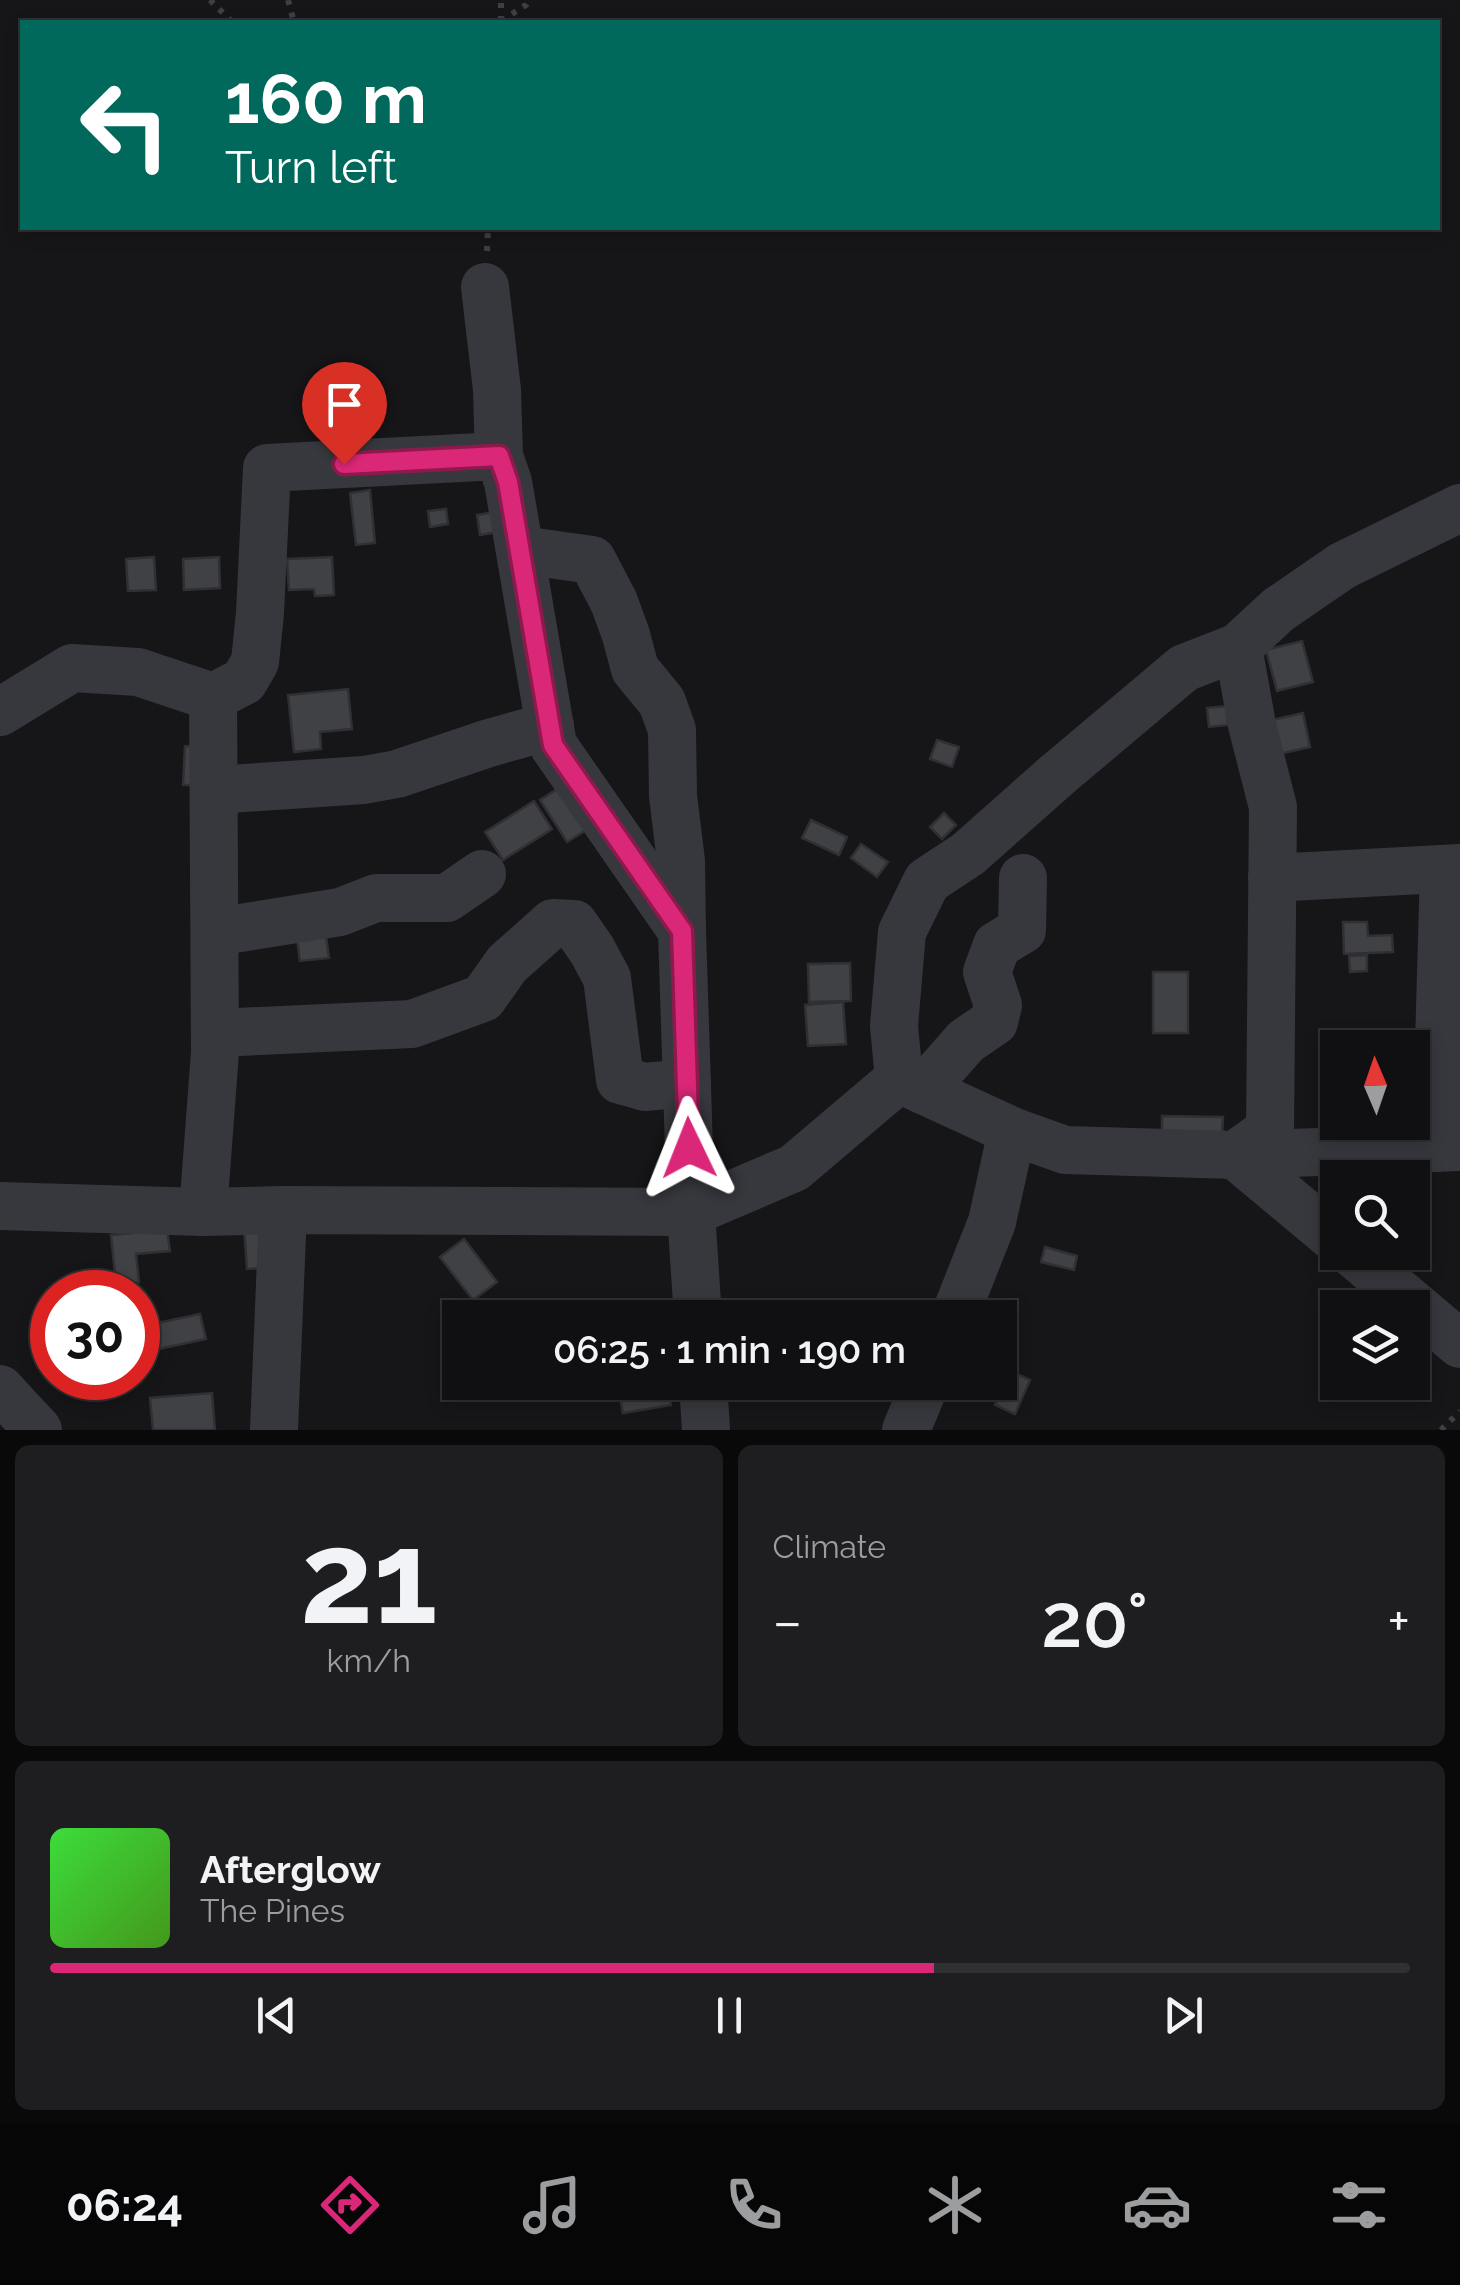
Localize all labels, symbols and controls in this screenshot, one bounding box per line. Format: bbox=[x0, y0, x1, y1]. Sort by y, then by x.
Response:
text: 160 m bbox=[225, 57, 427, 139]
icon: left bbox=[60, 60, 190, 190]
text: Turn left bbox=[225, 141, 397, 194]
pin bbox=[302, 362, 387, 465]
icon: arrive bbox=[317, 377, 372, 432]
north arrow bbox=[1320, 1030, 1430, 1140]
map controls bbox=[1320, 1030, 1430, 1400]
position arrow bbox=[637, 1096, 741, 1200]
button: search bbox=[1320, 1160, 1430, 1270]
speed limit sign: 30 bbox=[30, 1270, 160, 1400]
button: layers bbox=[1320, 1290, 1430, 1400]
text: 06:25 · 1 min · 190 m bbox=[553, 1327, 906, 1372]
text: 21 bbox=[300, 1501, 438, 1653]
text: Climate bbox=[773, 1528, 886, 1565]
text: 20° bbox=[1041, 1576, 1148, 1665]
text: − bbox=[773, 1589, 802, 1654]
text: + bbox=[1387, 1589, 1410, 1654]
text: km/h bbox=[327, 1642, 411, 1679]
text: Afterglow bbox=[200, 1847, 381, 1892]
text: The Pines bbox=[200, 1892, 345, 1929]
icon: previous bbox=[249, 1988, 304, 2043]
icon: pause bbox=[702, 1988, 757, 2043]
icon: next bbox=[1156, 1988, 1211, 2043]
icon: directions bbox=[315, 2170, 385, 2240]
icon: music bbox=[517, 2170, 587, 2240]
icon: phone bbox=[719, 2170, 789, 2240]
icon: climate bbox=[920, 2170, 990, 2240]
icon: car bbox=[1122, 2170, 1192, 2240]
icon: filters bbox=[1324, 2170, 1394, 2240]
text: 06:24 bbox=[66, 2179, 183, 2232]

